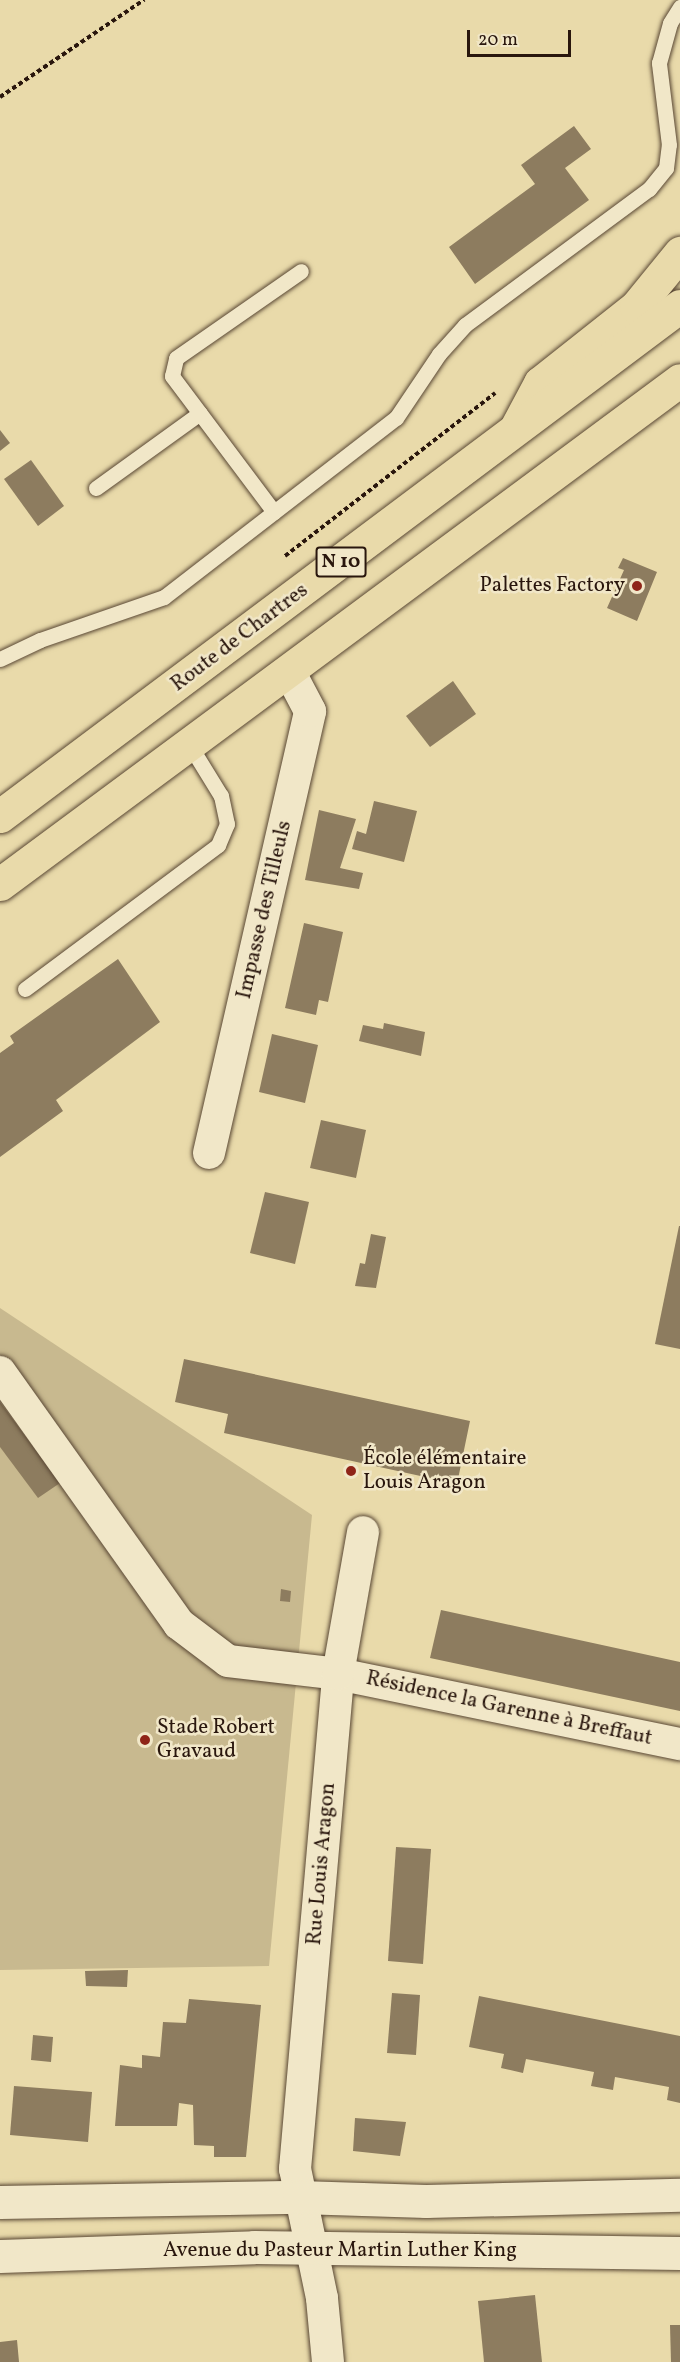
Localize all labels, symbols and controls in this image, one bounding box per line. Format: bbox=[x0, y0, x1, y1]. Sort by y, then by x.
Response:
scale bar bbox=[470, 18, 574, 56]
text: 20 m bbox=[478, 28, 518, 53]
road number: N 10 bbox=[316, 545, 366, 579]
place label: Palettes Factory bbox=[480, 573, 625, 599]
street label: Route de Chartres bbox=[167, 578, 313, 698]
marker: Palettes Factory bbox=[630, 579, 644, 593]
street label: Impasse des Tilleuls bbox=[232, 818, 298, 1002]
place label: École élémentaire Louis Aragon bbox=[363, 1446, 527, 1496]
marker: École élémentaire Louis Aragon bbox=[344, 1464, 358, 1478]
street label: Résidence la Garenne à Breffaut bbox=[364, 1666, 654, 1752]
place label: Stade Robert Gravaud bbox=[157, 1715, 275, 1765]
marker: Stade Robert Gravaud bbox=[138, 1733, 152, 1747]
street label: Rue Louis Aragon bbox=[302, 1782, 342, 1946]
street label: Avenue du Pasteur Martin Luther King bbox=[163, 2238, 517, 2264]

